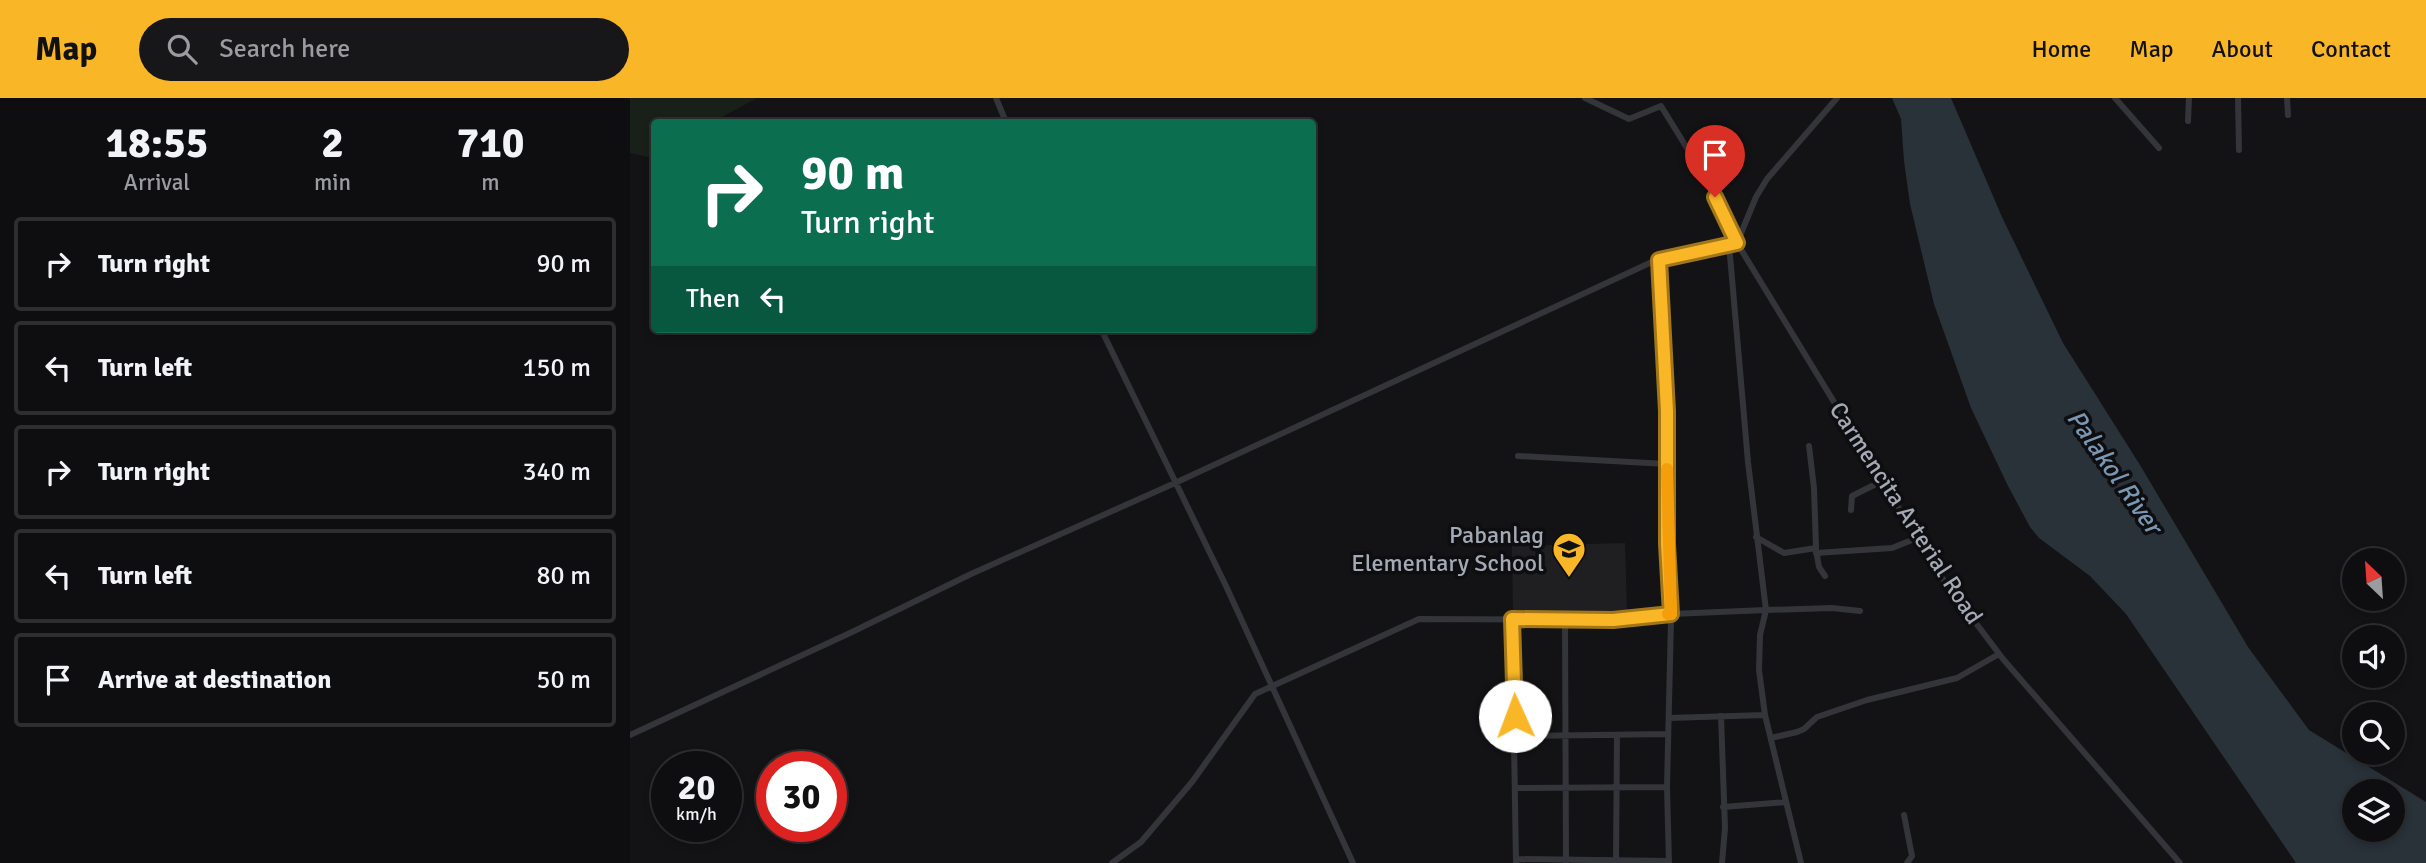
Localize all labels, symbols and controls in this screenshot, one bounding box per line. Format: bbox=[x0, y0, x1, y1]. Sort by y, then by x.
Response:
search box bbox=[139, 18, 629, 81]
text: Map bbox=[35, 29, 97, 70]
icon: search bbox=[163, 30, 201, 68]
text: Search here bbox=[219, 33, 350, 65]
text: Home bbox=[2031, 34, 2091, 64]
text: Map bbox=[2129, 34, 2174, 64]
text: About bbox=[2212, 34, 2273, 64]
text: Contact bbox=[2311, 34, 2391, 64]
text: 18:55 bbox=[105, 118, 209, 169]
text: 2 bbox=[321, 118, 344, 169]
text: 710 bbox=[456, 118, 525, 169]
pin bbox=[1685, 125, 1745, 197]
icon: arrive bbox=[1696, 136, 1734, 174]
text: 90 m bbox=[801, 143, 904, 203]
icon: right bbox=[686, 147, 777, 238]
text: Arrival bbox=[124, 168, 190, 197]
text: min bbox=[314, 168, 351, 197]
text: m bbox=[481, 168, 500, 197]
text: Turn right bbox=[801, 203, 934, 242]
icon: right bbox=[39, 245, 77, 283]
text: Turn right bbox=[98, 248, 210, 280]
text: 90 m bbox=[536, 248, 591, 280]
icon: left bbox=[754, 280, 792, 318]
text: Then bbox=[686, 283, 740, 315]
icon: left bbox=[39, 349, 77, 387]
text: Turn left bbox=[98, 352, 192, 384]
text: 150 m bbox=[522, 352, 591, 384]
street label: Carmencita Arterial Road bbox=[1823, 396, 1989, 630]
water label: Palakol River bbox=[2060, 404, 2170, 543]
icon: right bbox=[39, 453, 77, 491]
text: Turn right bbox=[98, 456, 210, 488]
text: 340 m bbox=[522, 456, 591, 488]
place label: Pabanlag Elementary School bbox=[1351, 520, 1544, 578]
school or university icon: Pabanlag Elementary School bbox=[1550, 530, 1588, 579]
north arrow bbox=[2342, 548, 2404, 611]
map controls bbox=[2342, 548, 2405, 842]
icon: left bbox=[39, 557, 77, 595]
text: Turn left bbox=[98, 560, 192, 592]
text: 80 m bbox=[536, 560, 591, 592]
button: sound bbox=[2342, 625, 2405, 688]
icon: arrive bbox=[39, 661, 77, 699]
text: Arrive at destination bbox=[98, 664, 331, 696]
text: 50 m bbox=[536, 664, 591, 696]
position arrow bbox=[1478, 679, 1552, 753]
button: search bbox=[2342, 702, 2405, 765]
speed limit sign: 30 bbox=[756, 751, 847, 842]
text: 20 bbox=[678, 766, 715, 809]
button: layers bbox=[2342, 779, 2405, 842]
text: km/h bbox=[676, 803, 717, 825]

